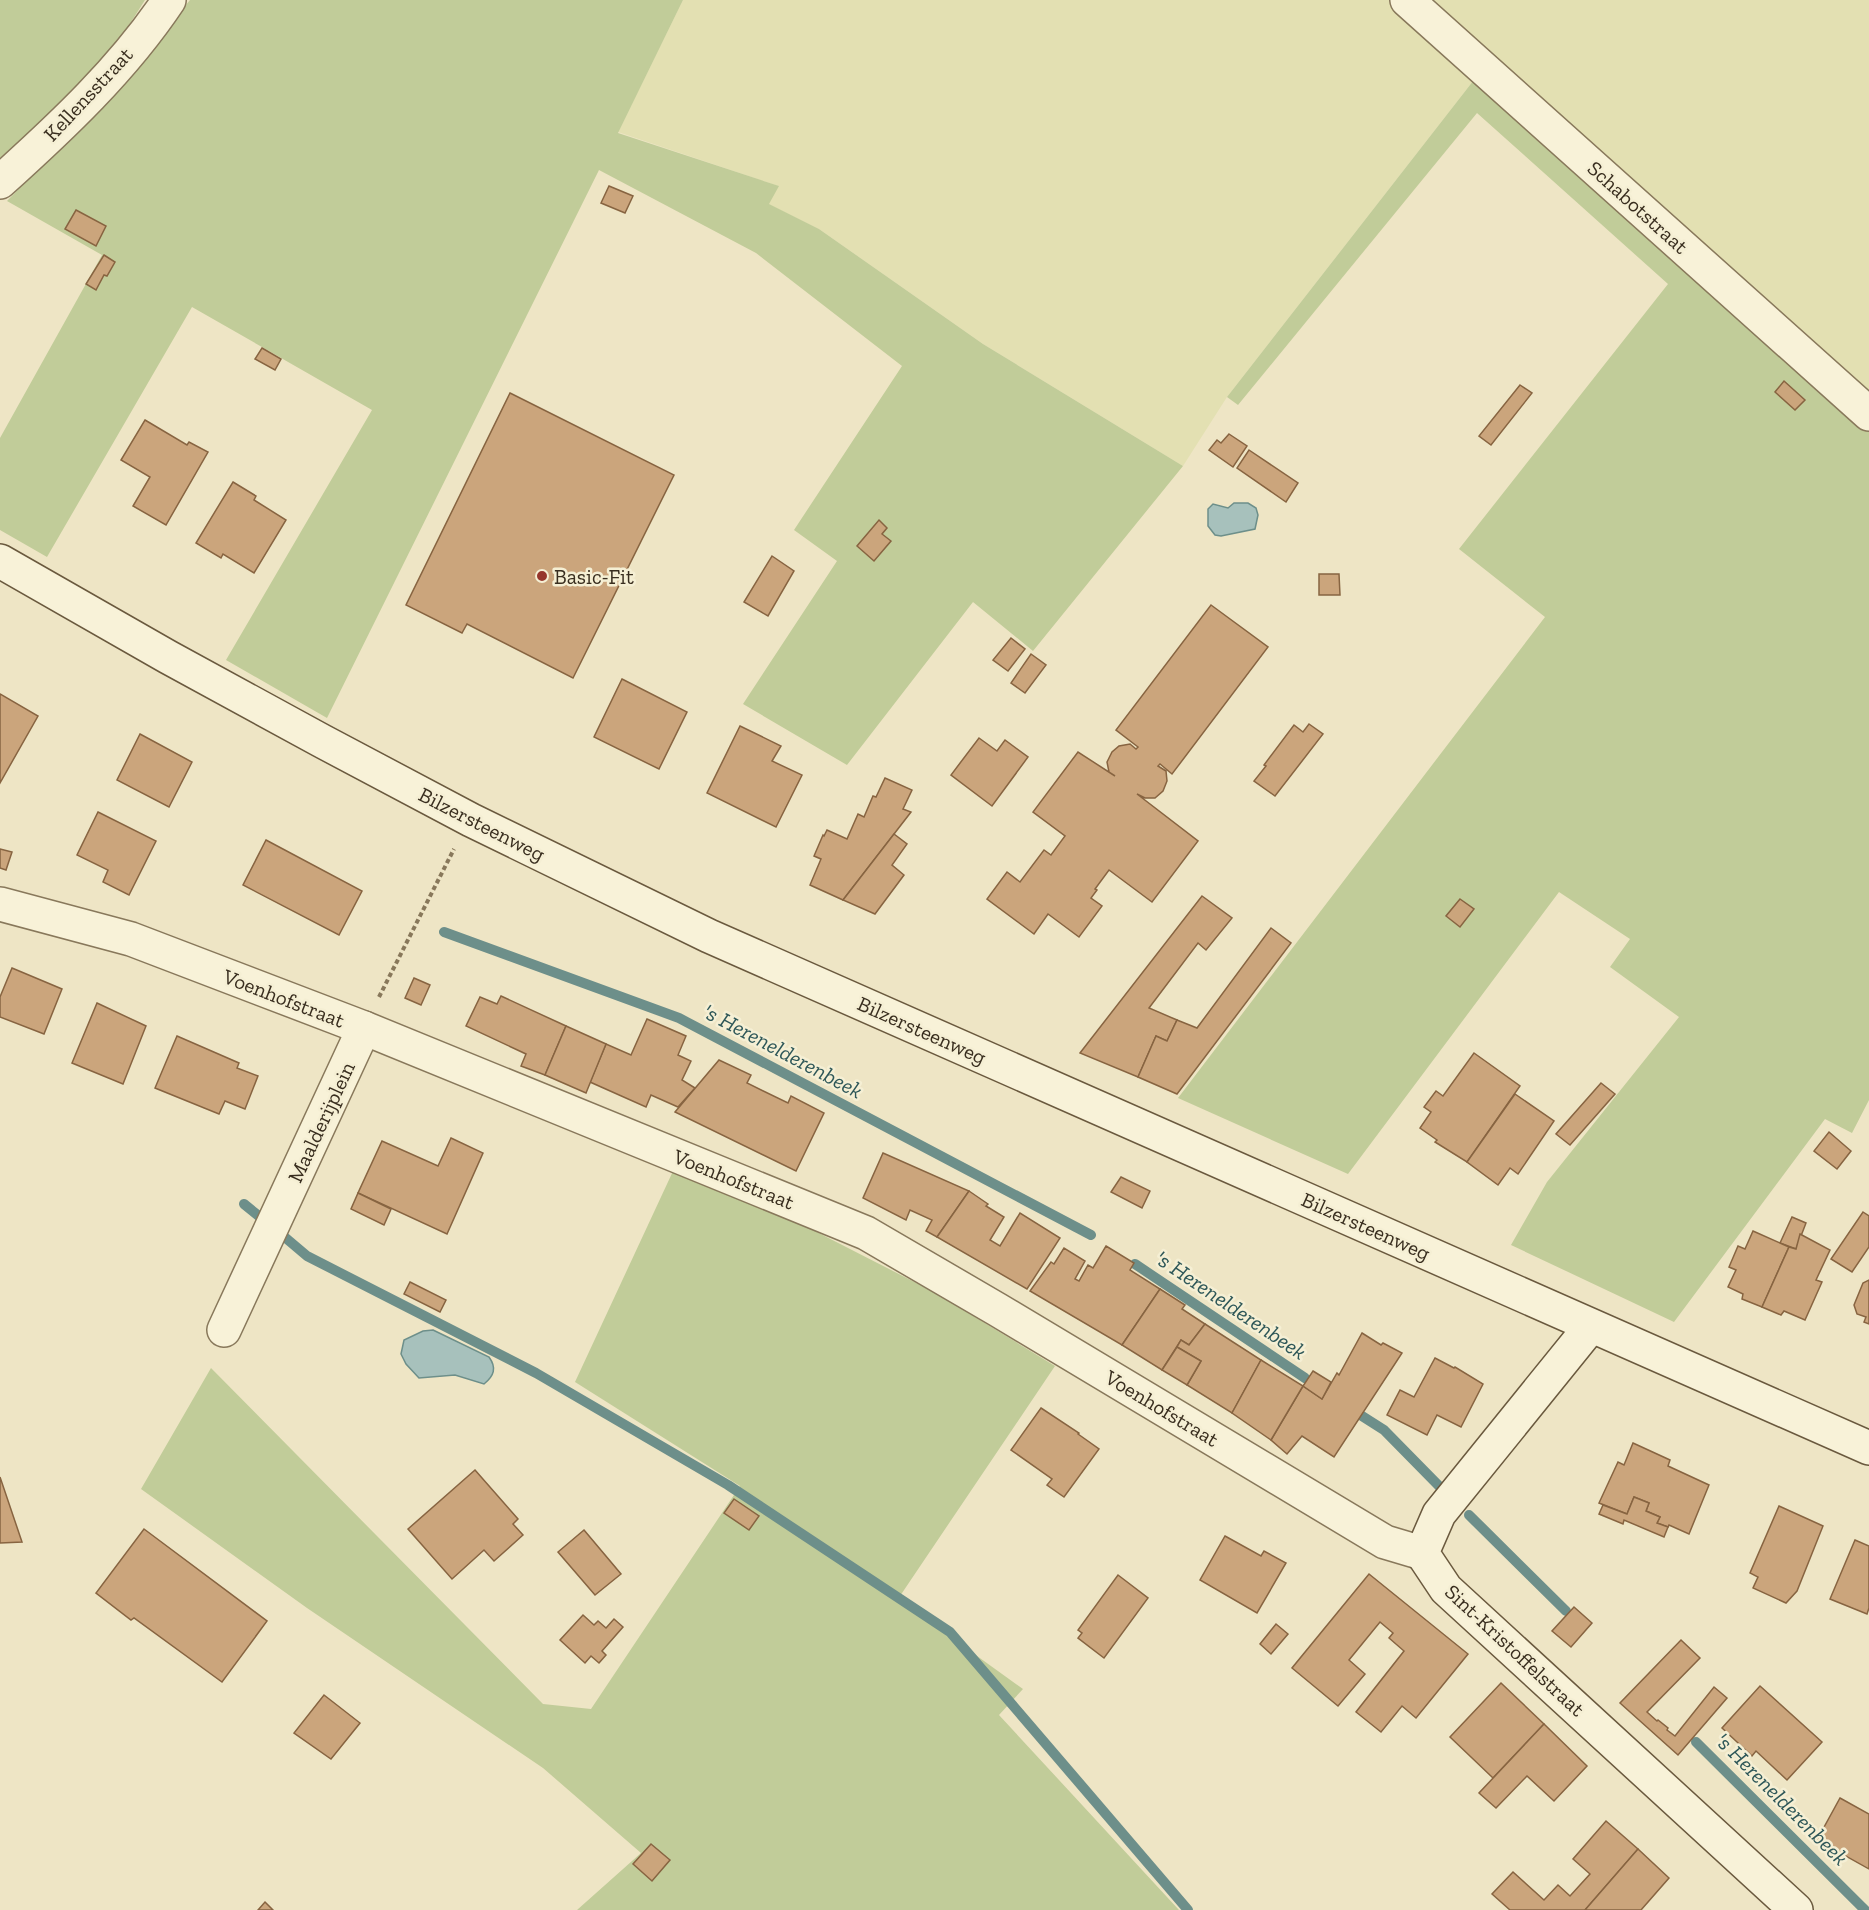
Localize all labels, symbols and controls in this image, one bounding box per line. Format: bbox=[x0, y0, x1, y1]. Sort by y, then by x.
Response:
street label: Kellensstraat bbox=[38, 42, 138, 146]
street label: Schabotstraat bbox=[1583, 155, 1694, 259]
place label: Basic-Fit bbox=[554, 564, 634, 589]
marker: Basic-Fit bbox=[535, 569, 549, 583]
street label: Bilzersteenweg bbox=[415, 781, 550, 867]
street label: Voenhofstraat bbox=[219, 963, 348, 1033]
street label: Bilzersteenweg bbox=[854, 990, 991, 1070]
water label: 's Herenelderenbeek bbox=[699, 998, 867, 1104]
street label: Maalderijplein bbox=[282, 1058, 361, 1187]
street label: Voenhofstraat bbox=[669, 1143, 798, 1215]
street label: Bilzersteenweg bbox=[1298, 1186, 1435, 1266]
water label: 's Herenelderenbeek bbox=[1150, 1244, 1312, 1366]
street label: Voenhofstraat bbox=[1100, 1364, 1223, 1452]
street label: Sint-Kristoffelstraat bbox=[1440, 1579, 1590, 1721]
water label: 's Herenelderenbeek bbox=[1710, 1727, 1854, 1871]

